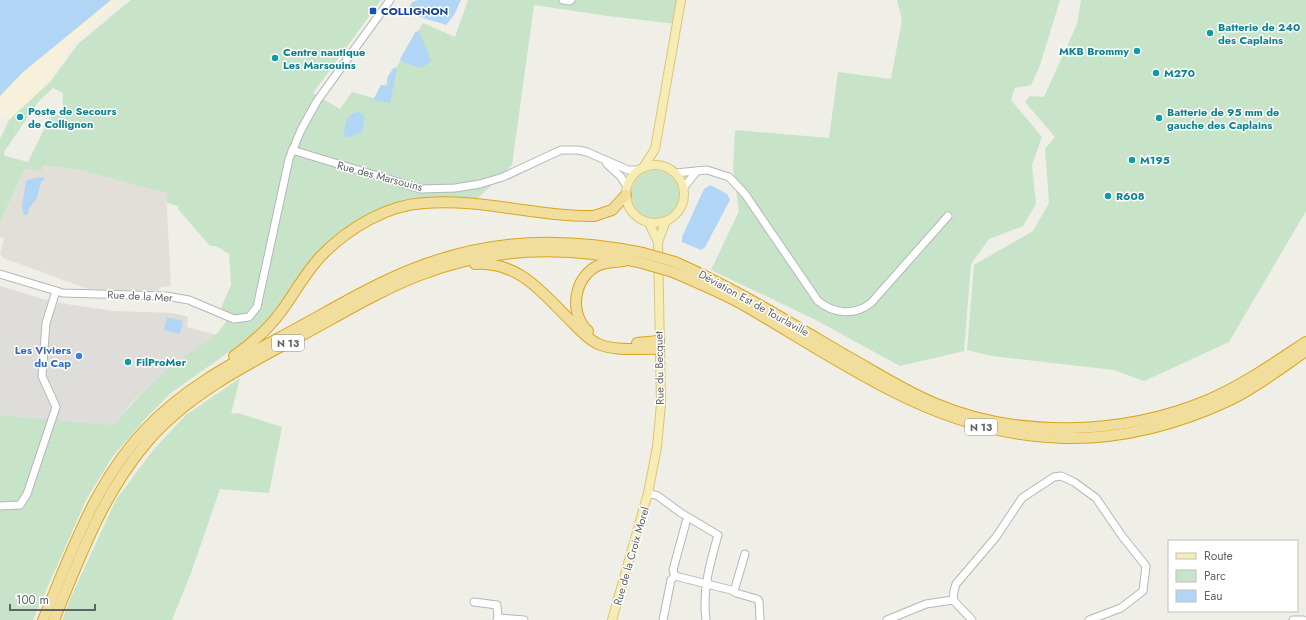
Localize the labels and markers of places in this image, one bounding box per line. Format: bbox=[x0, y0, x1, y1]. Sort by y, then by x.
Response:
place label: COLLIGNON bbox=[381, 3, 448, 19]
marker: COLLIGNON bbox=[368, 6, 378, 16]
place label: Batterie de 240 des Caplains bbox=[1218, 19, 1300, 48]
marker: Batterie de 240 des Caplains bbox=[1205, 28, 1215, 38]
place label: MKB Brommy bbox=[1059, 43, 1129, 59]
place label: Centre nautique Les Marsouins bbox=[283, 44, 365, 73]
marker: MKB Brommy bbox=[1132, 46, 1142, 56]
marker: Centre nautique Les Marsouins bbox=[270, 53, 280, 63]
place label: M270 bbox=[1164, 65, 1195, 81]
marker: M270 bbox=[1151, 68, 1161, 78]
place label: Poste de Secours de Collignon bbox=[28, 103, 116, 132]
place label: Batterie de 95 mm de gauche des Caplains bbox=[1167, 104, 1279, 133]
marker: Poste de Secours de Collignon bbox=[15, 112, 25, 122]
marker: Batterie de 95 mm de gauche des Caplains bbox=[1154, 113, 1164, 123]
place label: M195 bbox=[1140, 152, 1170, 168]
marker: M195 bbox=[1127, 155, 1137, 165]
place label: R608 bbox=[1116, 188, 1145, 204]
marker: R608 bbox=[1103, 191, 1113, 201]
place label: Les Viviers du Cap bbox=[15, 342, 71, 371]
marker: Les Viviers du Cap bbox=[74, 351, 84, 361]
place label: FilProMer bbox=[136, 354, 187, 370]
marker: FilProMer bbox=[123, 357, 133, 367]

